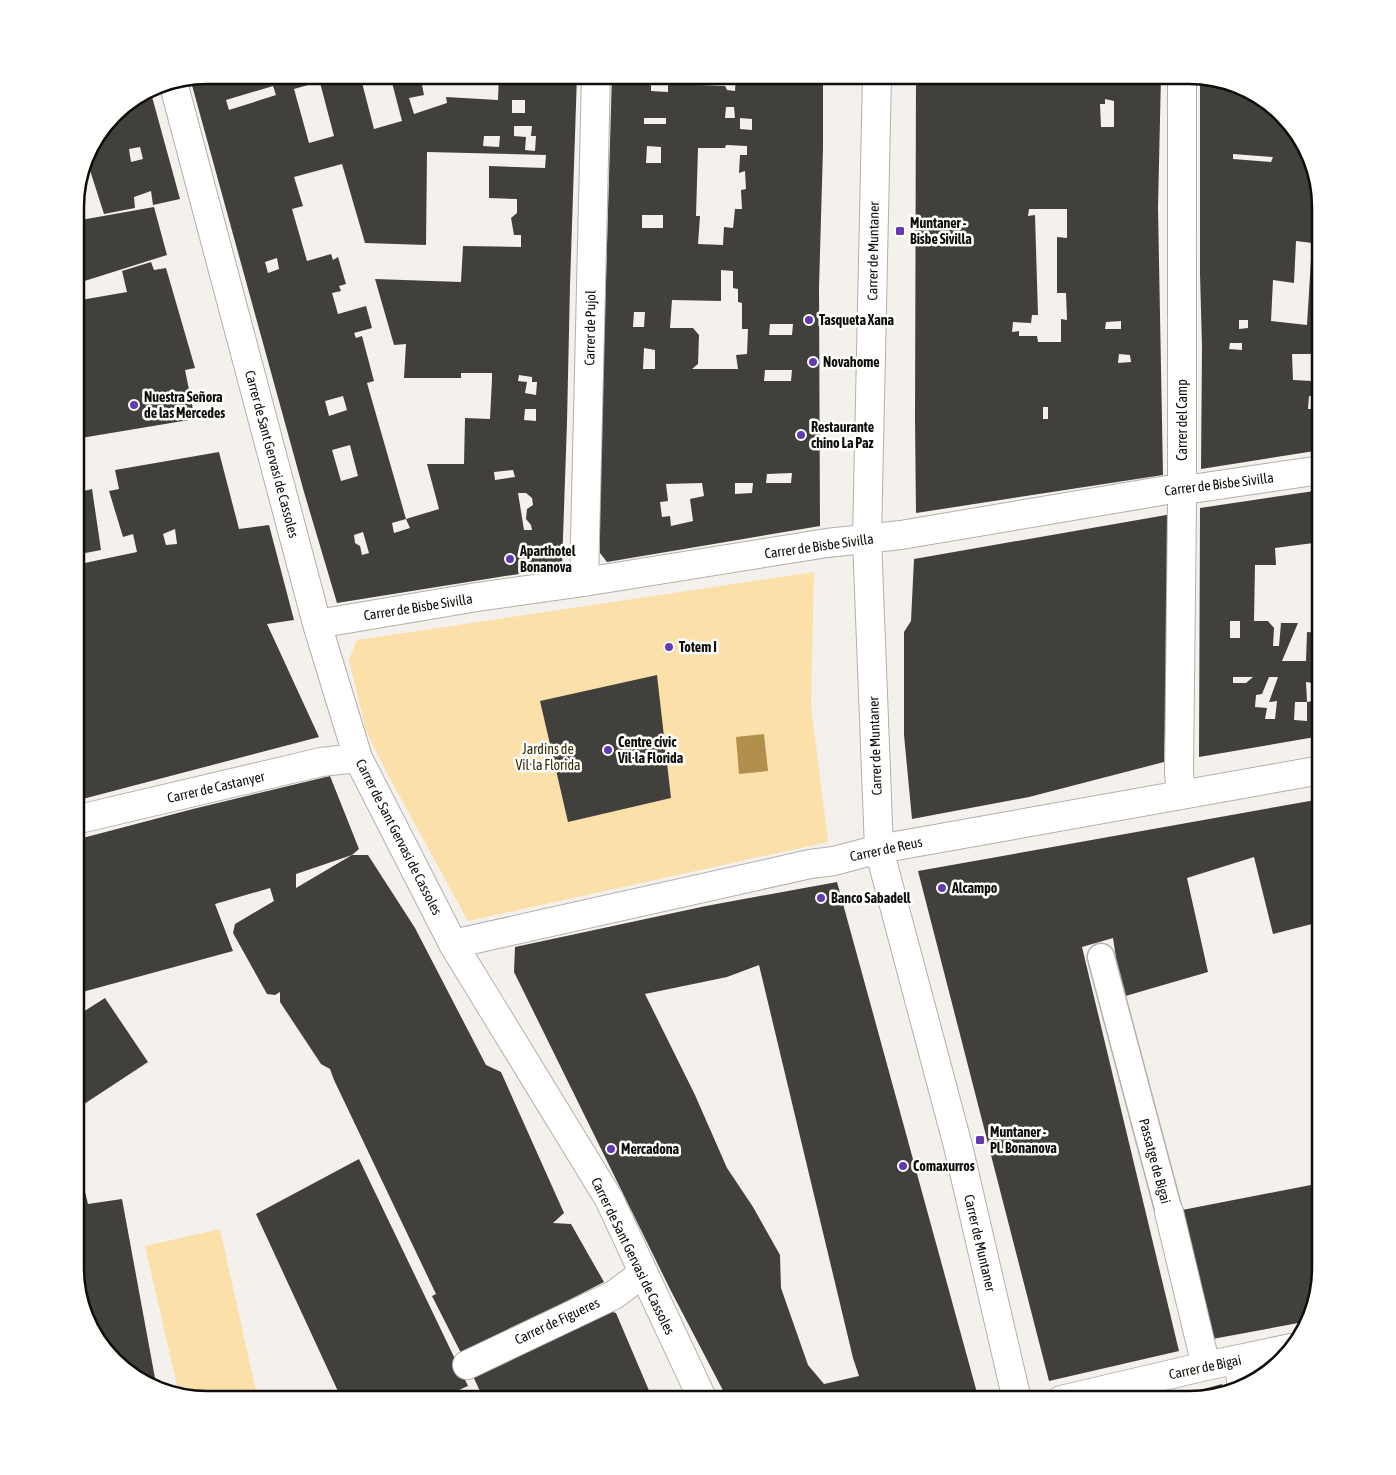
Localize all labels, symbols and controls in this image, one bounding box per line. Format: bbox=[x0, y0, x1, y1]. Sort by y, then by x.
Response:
street label: Carrer de Muntaner bbox=[864, 200, 882, 301]
place label: Muntaner - Bisbe Sivilla bbox=[910, 215, 972, 247]
marker: Muntaner - Bisbe Sivilla bbox=[894, 225, 906, 237]
street label: Carrer de Pujol bbox=[581, 290, 599, 366]
place label: Tasqueta Xana bbox=[819, 312, 894, 328]
marker: Tasqueta Xana bbox=[803, 314, 815, 326]
place label: Novahome bbox=[823, 354, 880, 370]
marker: Novahome bbox=[807, 356, 819, 368]
street label: Carrer de Sant Gervasi de Cassoles bbox=[242, 369, 302, 540]
street label: Carrer del Camp bbox=[1174, 379, 1190, 461]
place label: Nuestra Señora de las Mercedes bbox=[144, 389, 225, 421]
marker: Nuestra Señora de las Mercedes bbox=[128, 399, 140, 411]
place label: Restaurante chino La Paz bbox=[811, 419, 874, 451]
marker: Restaurante chino La Paz bbox=[795, 429, 807, 441]
street label: Carrer de Bisbe Sivilla bbox=[1163, 469, 1275, 499]
street label: Carrer de Bisbe Sivilla bbox=[763, 530, 875, 562]
place label: Aparthotel Bonanova bbox=[519, 543, 576, 575]
marker: Aparthotel Bonanova bbox=[504, 553, 516, 565]
street label: Carrer de Bisbe Sivilla bbox=[362, 590, 474, 624]
place label: Totem I bbox=[679, 639, 717, 655]
marker: Totem I bbox=[663, 641, 675, 653]
street label: Carrer de Muntaner bbox=[865, 695, 885, 796]
place label: Centre cívic Vil·la Florida bbox=[617, 734, 684, 766]
park label: Jardins de Vil·la Florida bbox=[515, 741, 581, 773]
marker: Centre cívic Vil·la Florida bbox=[602, 744, 614, 756]
street label: Carrer de Sant Gervasi de Cassoles bbox=[353, 756, 445, 918]
street label: Carrer de Castanyer bbox=[166, 768, 267, 806]
street label: Carrer de Reus bbox=[848, 834, 924, 864]
place label: Alcampo bbox=[951, 880, 998, 896]
marker: Alcampo bbox=[936, 882, 948, 894]
place label: Banco Sabadell bbox=[831, 890, 911, 906]
marker: Banco Sabadell bbox=[815, 892, 827, 904]
street label: Passatge de Bigai bbox=[1136, 1117, 1174, 1205]
place label: Muntaner - Pl. Bonanova bbox=[990, 1124, 1057, 1156]
marker: Muntaner - Pl. Bonanova bbox=[974, 1134, 986, 1146]
place label: Mercadona bbox=[621, 1141, 680, 1157]
marker: Mercadona bbox=[605, 1143, 617, 1155]
place label: Comaxurros bbox=[913, 1158, 975, 1174]
marker: Comaxurros bbox=[897, 1160, 909, 1172]
street label: Carrer de Sant Gervasi de Cassoles bbox=[588, 1175, 678, 1337]
street label: Carrer de Muntaner bbox=[961, 1193, 999, 1294]
street label: Carrer de Figueres bbox=[512, 1294, 602, 1348]
street label: Carrer de Bigai bbox=[1167, 1352, 1243, 1382]

